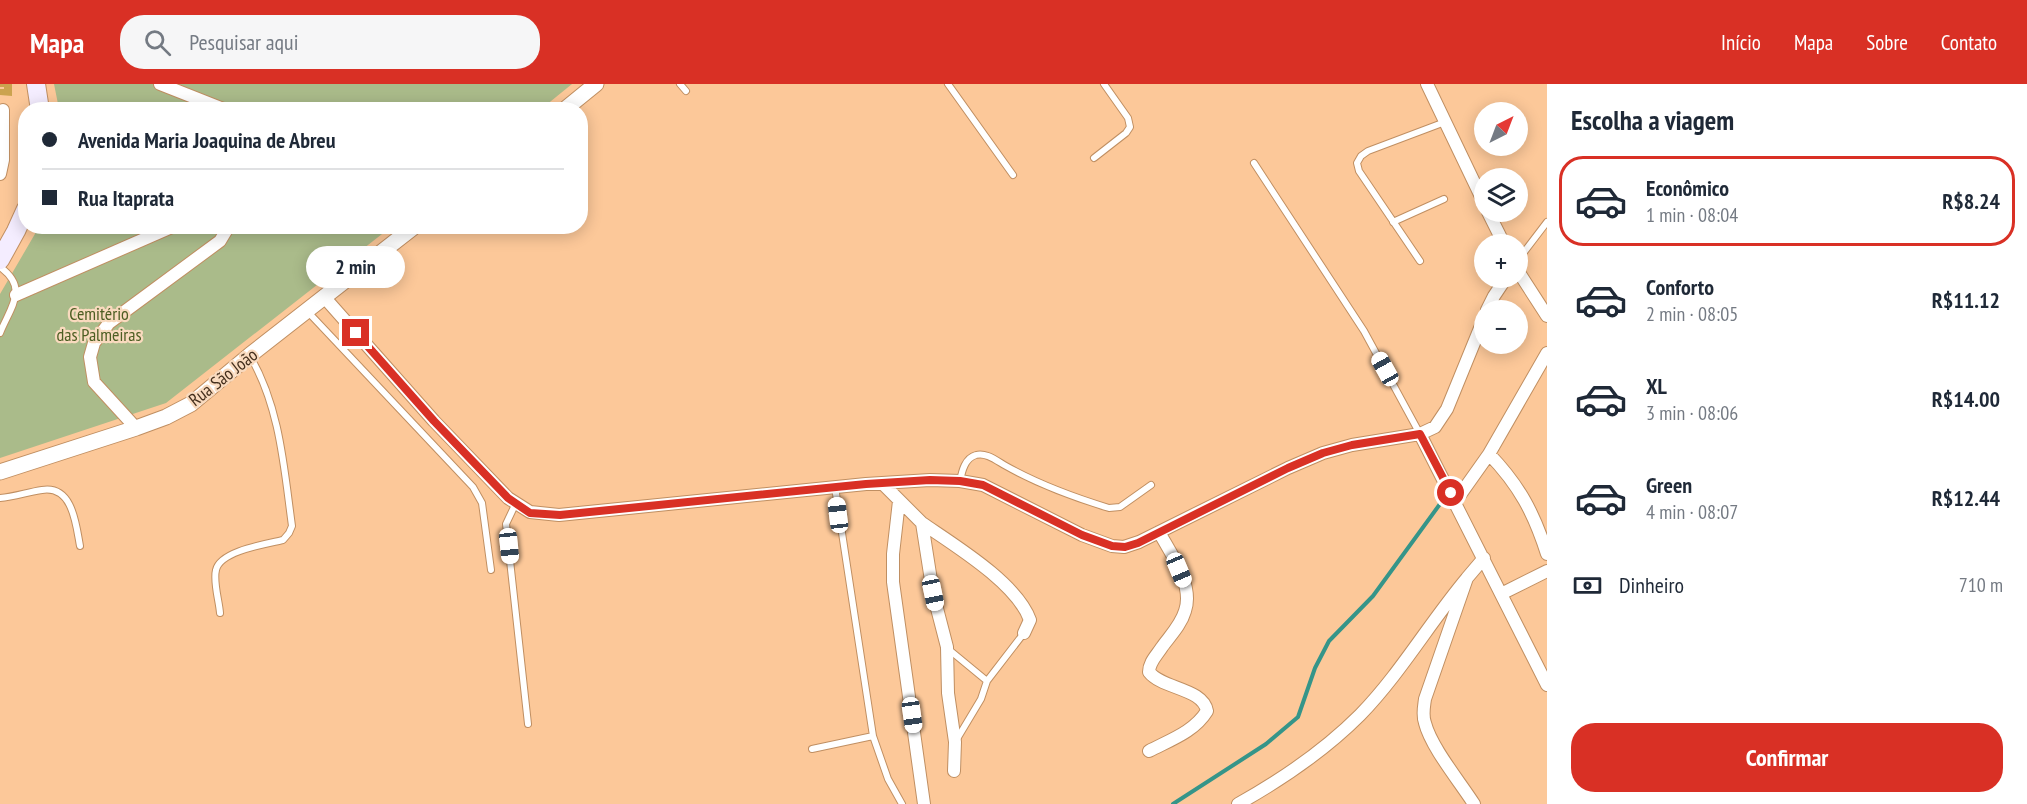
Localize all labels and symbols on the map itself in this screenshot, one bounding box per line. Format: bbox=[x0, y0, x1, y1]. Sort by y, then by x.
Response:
north arrow bbox=[1474, 102, 1528, 156]
callout: 2 min bbox=[306, 246, 406, 288]
park label: Cemitério das Palmeiras bbox=[56, 302, 142, 346]
route end bbox=[342, 319, 369, 346]
street label: Rua São João bbox=[184, 343, 262, 411]
car bbox=[1368, 349, 1402, 389]
route start bbox=[1437, 479, 1464, 506]
car bbox=[827, 496, 849, 534]
car bbox=[498, 527, 520, 565]
car bbox=[1164, 550, 1194, 590]
car bbox=[920, 574, 946, 612]
car bbox=[901, 696, 923, 734]

